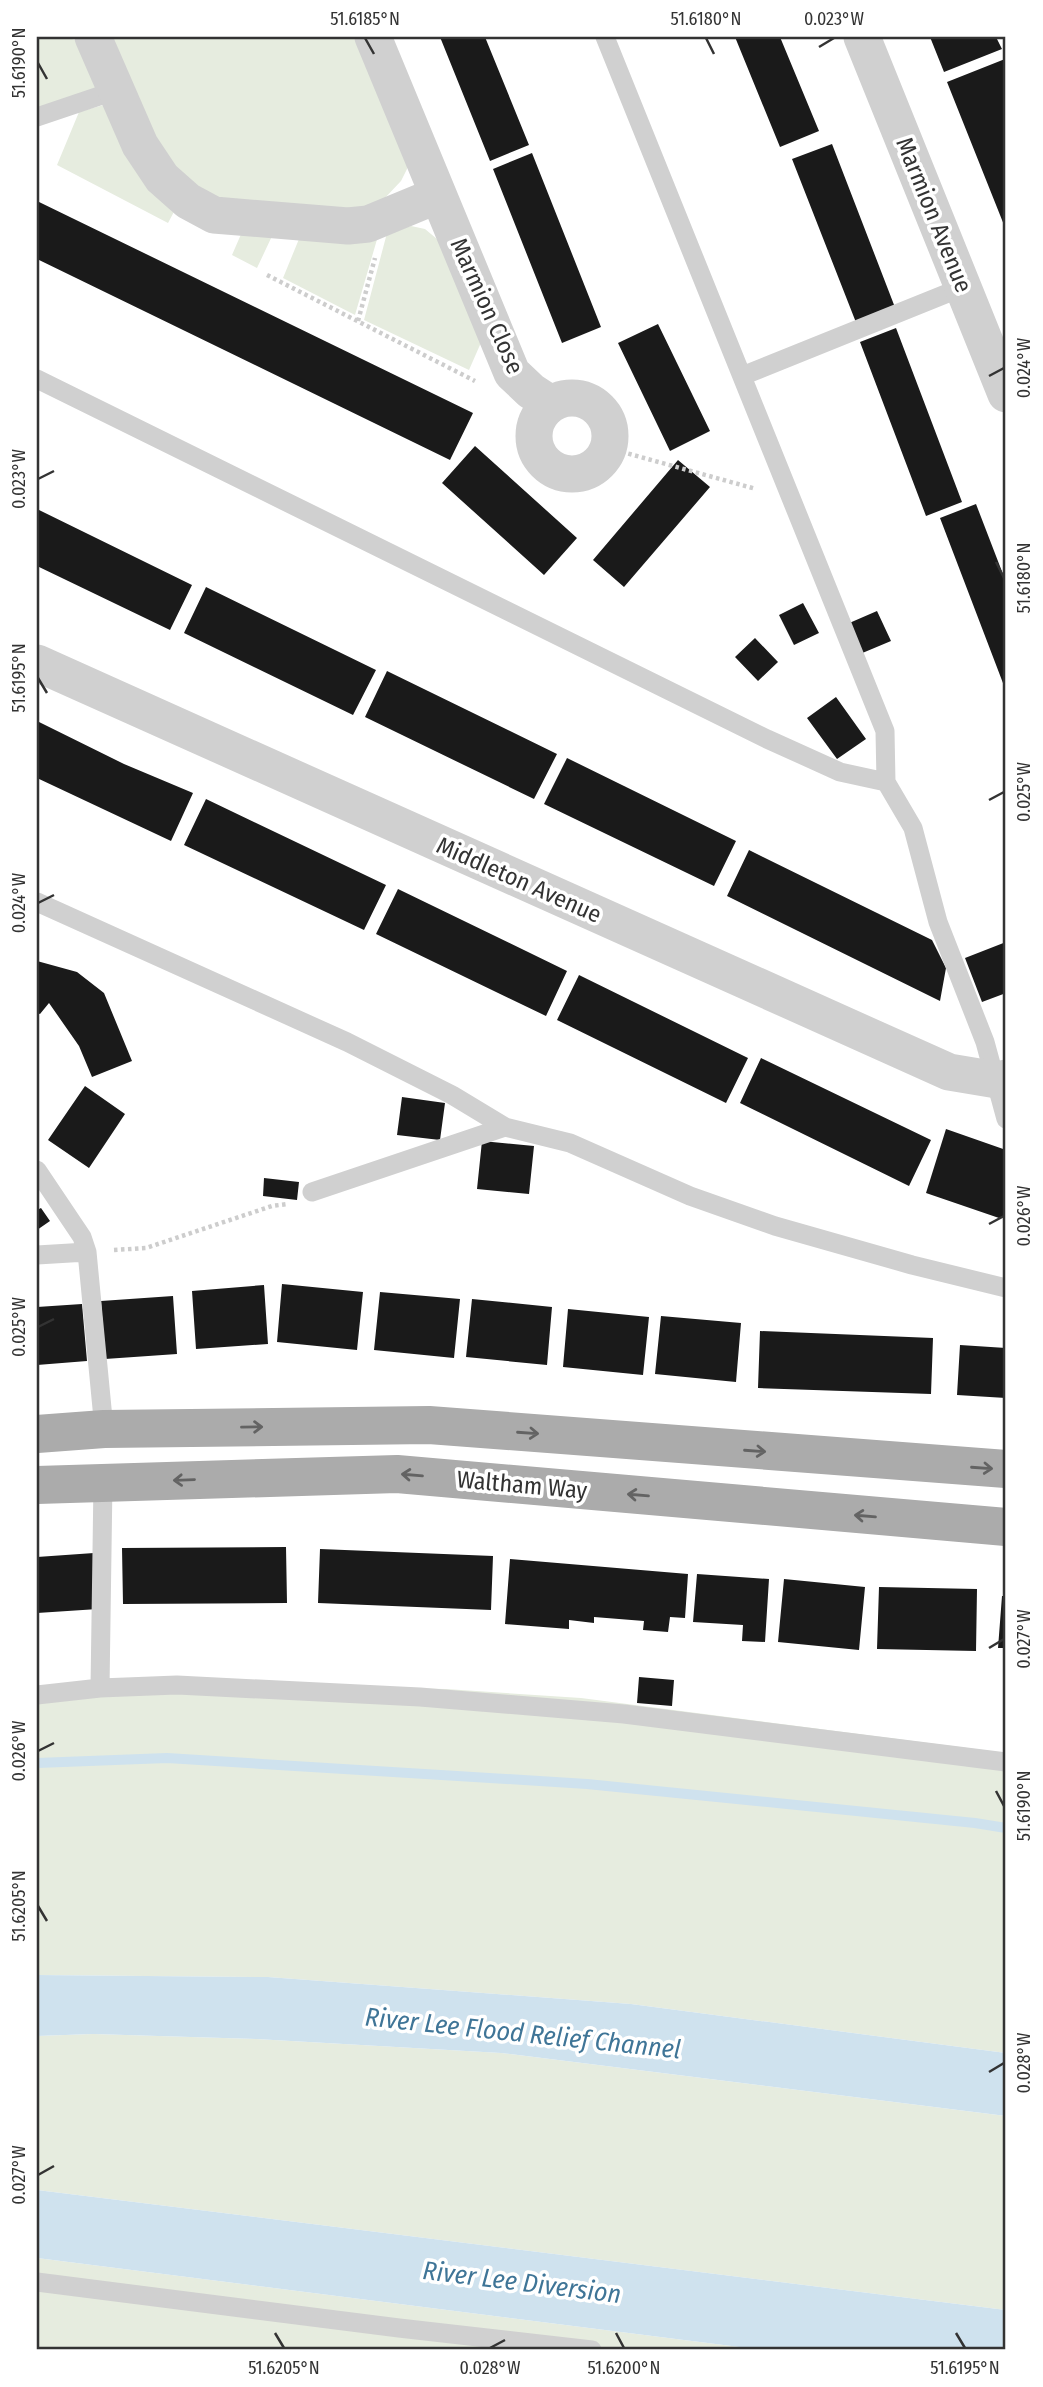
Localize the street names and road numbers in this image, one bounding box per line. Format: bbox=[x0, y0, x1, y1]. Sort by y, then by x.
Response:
street label: Marmion Avenue bbox=[890, 133, 978, 297]
street label: Marmion Close bbox=[445, 234, 529, 378]
street label: Middleton Avenue bbox=[432, 831, 606, 929]
street label: Waltham Way bbox=[456, 1465, 589, 1505]

